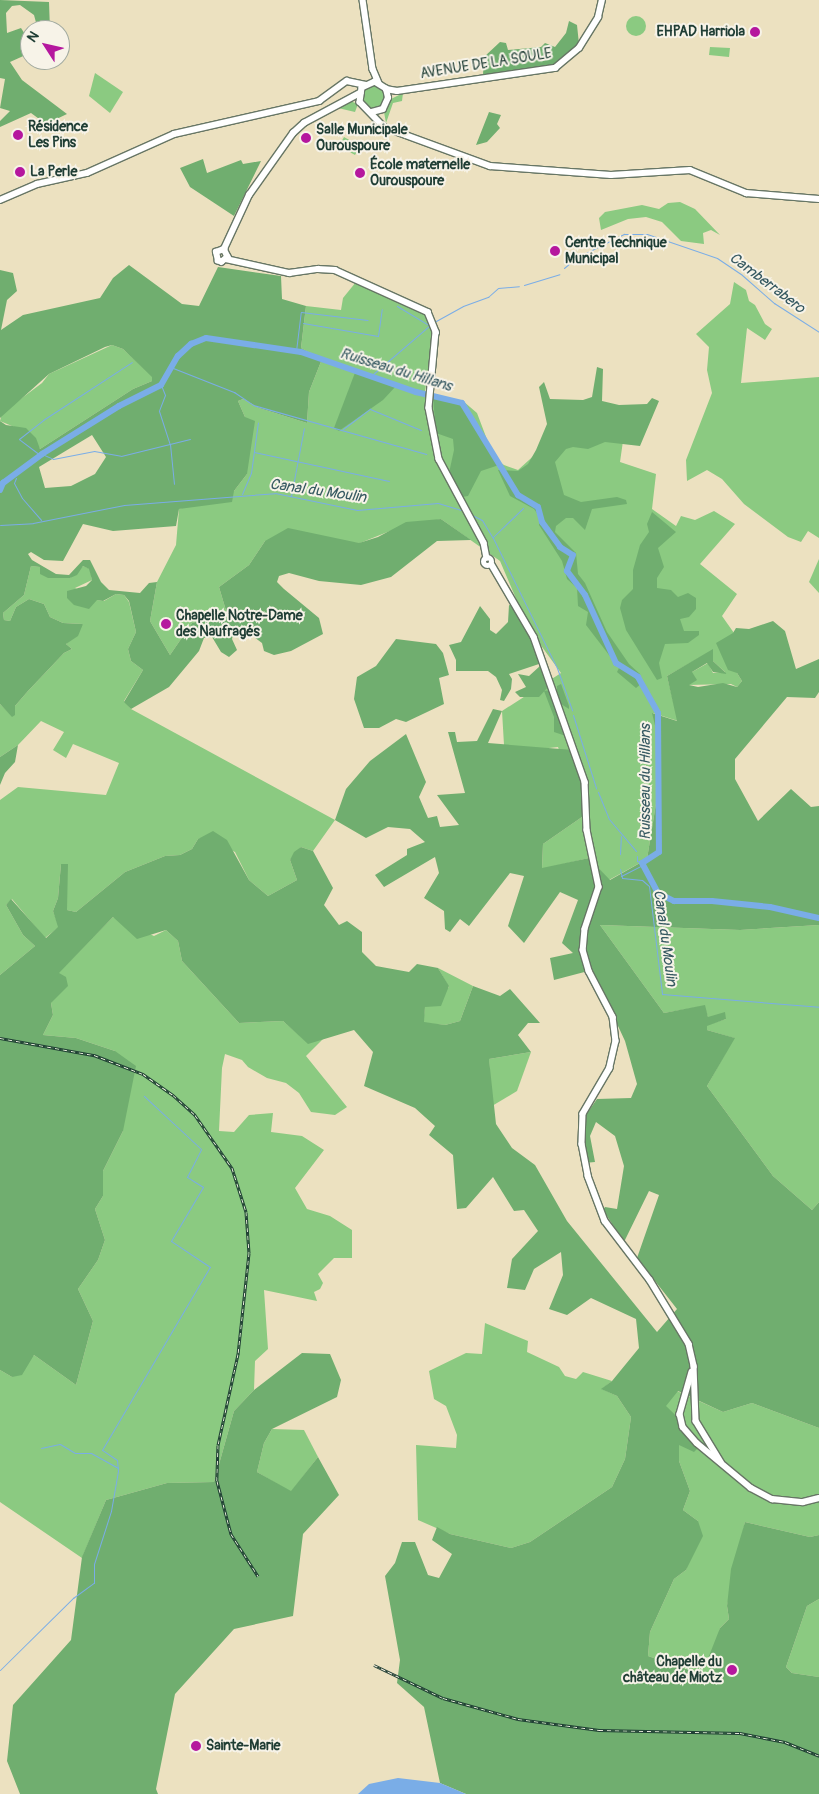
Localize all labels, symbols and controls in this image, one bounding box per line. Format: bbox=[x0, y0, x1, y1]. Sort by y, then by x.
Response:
north arrow bbox=[20, 20, 70, 70]
place label: EHPAD Harriola bbox=[657, 24, 745, 40]
marker: EHPAD Harriola bbox=[749, 26, 761, 38]
text: N bbox=[23, 28, 43, 45]
street label: AVENUE DE LA SOULE bbox=[419, 45, 553, 83]
place label: Résidence Les Pins bbox=[28, 119, 88, 152]
place label: Salle Municipale Ourouspoure bbox=[316, 122, 408, 154]
marker: Résidence Les Pins bbox=[12, 129, 24, 141]
marker: Salle Municipale Ourouspoure bbox=[300, 132, 312, 144]
place label: École maternelle Ourouspoure bbox=[370, 157, 470, 190]
place label: La Perle bbox=[30, 164, 77, 180]
marker: La Perle bbox=[14, 166, 26, 178]
marker: École maternelle Ourouspoure bbox=[354, 167, 366, 179]
place label: Centre Technique Municipal bbox=[565, 235, 667, 268]
marker: Centre Technique Municipal bbox=[549, 245, 561, 257]
water label: Camberrabero bbox=[726, 249, 808, 317]
water label: Ruisseau du Hillans bbox=[338, 344, 454, 396]
water label: Canal du Moulin bbox=[269, 475, 367, 507]
place label: Chapelle Notre-Dame des Naufragés bbox=[176, 608, 303, 640]
marker: Chapelle Notre-Dame des Naufragés bbox=[160, 618, 172, 630]
water label: Ruisseau du Hillans bbox=[637, 724, 655, 840]
water label: Canal du Moulin bbox=[649, 889, 681, 987]
place label: Chapelle du château de Miotz bbox=[623, 1654, 722, 1686]
marker: Chapelle du château de Miotz bbox=[726, 1664, 738, 1676]
place label: Sainte-Marie bbox=[206, 1738, 280, 1754]
marker: Sainte-Marie bbox=[190, 1740, 202, 1752]

